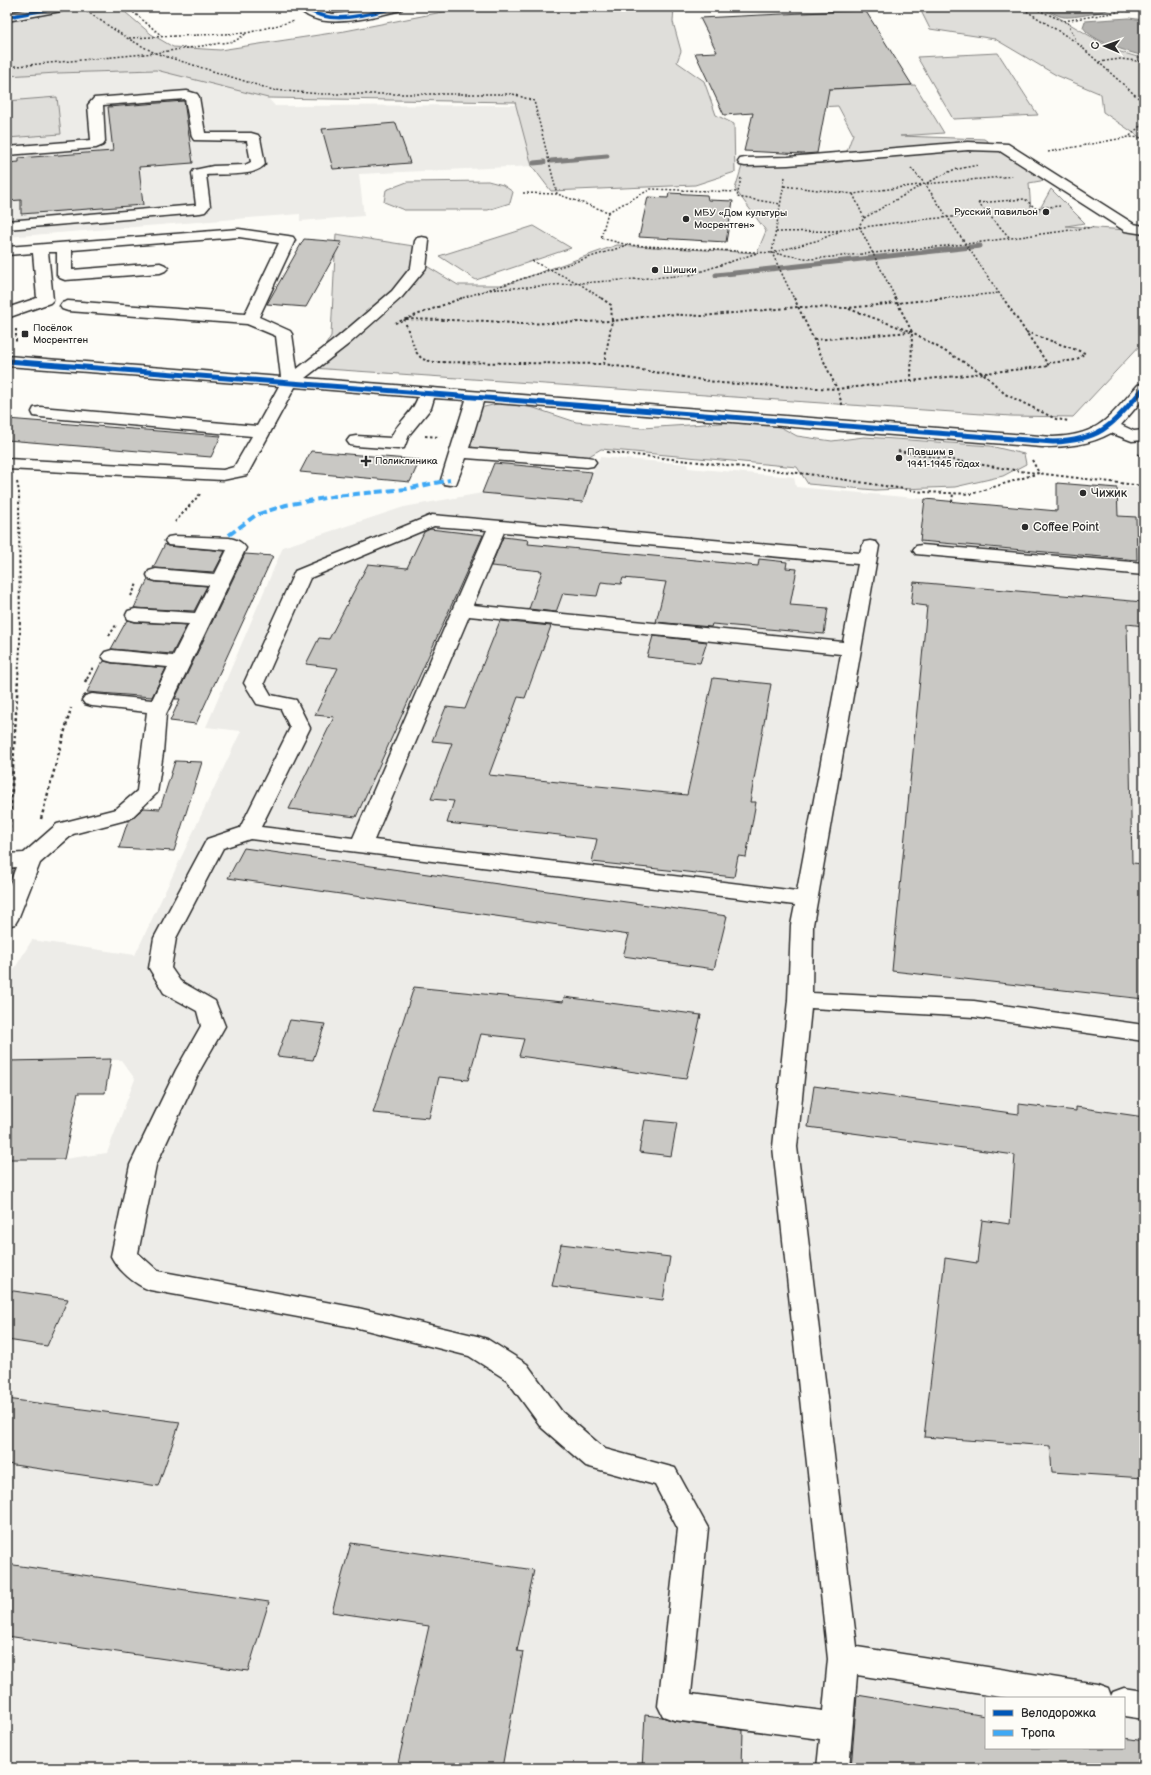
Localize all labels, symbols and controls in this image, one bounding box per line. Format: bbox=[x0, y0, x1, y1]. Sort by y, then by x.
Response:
north arrow bbox=[1085, 26, 1125, 66]
text: С bbox=[1089, 41, 1102, 50]
place label: Русский павильон bbox=[954, 206, 1038, 218]
place label: МБУ «Дом культуры Мосрентген» bbox=[694, 207, 787, 231]
marker: Русский павильон bbox=[1041, 207, 1051, 217]
marker: МБУ «Дом культуры Мосрентген» bbox=[681, 214, 691, 224]
place label: Шишки bbox=[663, 264, 697, 276]
marker: Шишки bbox=[650, 265, 660, 275]
place label: Посёлок Мосрентген bbox=[33, 322, 88, 346]
marker: Посёлок Мосрентген bbox=[20, 329, 30, 339]
place label: Павшим в 1941-1945 годах bbox=[907, 446, 980, 470]
marker: Павшим в 1941-1945 годах bbox=[894, 453, 904, 463]
marker: Поликлиника bbox=[360, 455, 372, 467]
place label: Поликлиника bbox=[375, 455, 438, 467]
place label: Чижик bbox=[1091, 486, 1128, 501]
marker: Чижик bbox=[1078, 488, 1088, 498]
place label: Coffee Point bbox=[1033, 520, 1099, 535]
marker: Coffee Point bbox=[1020, 522, 1030, 532]
legend bbox=[985, 1697, 1125, 1749]
text: Велодорожка bbox=[1021, 1706, 1096, 1721]
text: Тропа bbox=[1021, 1726, 1055, 1741]

